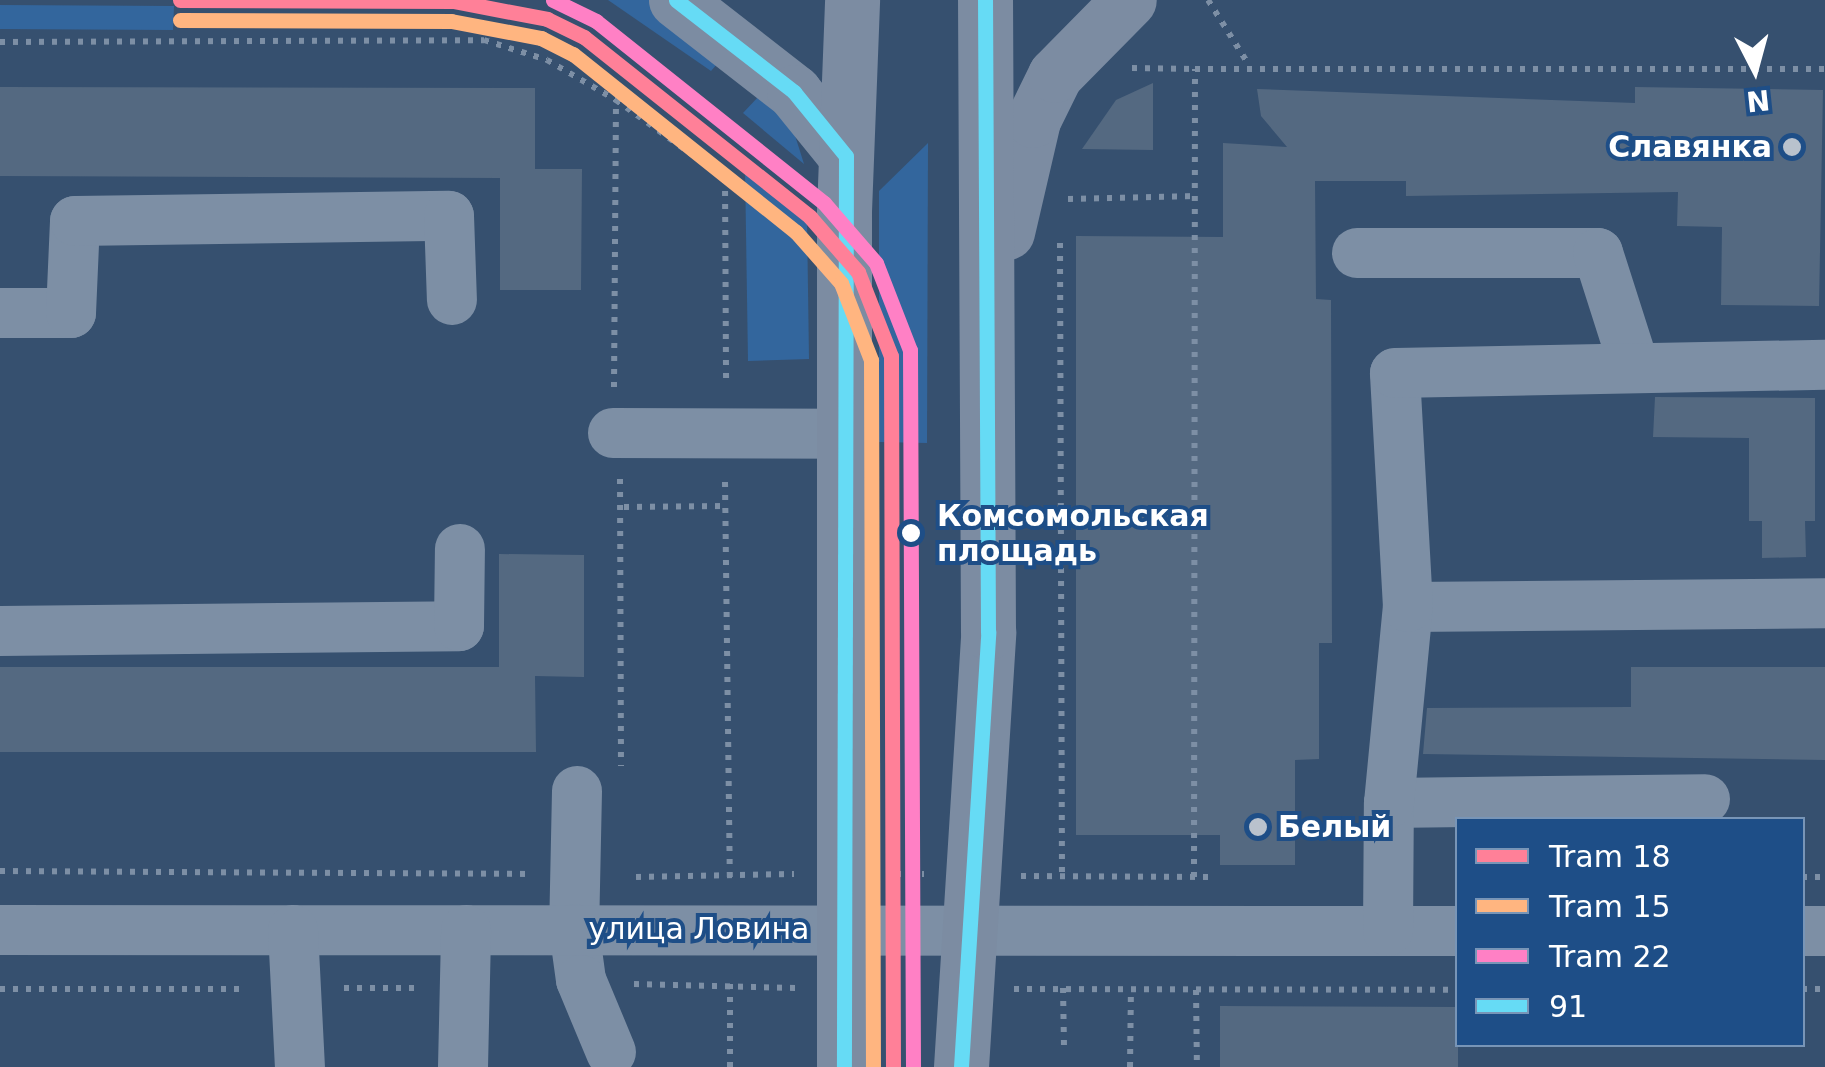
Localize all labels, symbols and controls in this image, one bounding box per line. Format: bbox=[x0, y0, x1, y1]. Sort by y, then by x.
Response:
north arrow bbox=[1705, 20, 1805, 120]
text: N bbox=[1745, 83, 1772, 118]
place label: Славянка bbox=[1608, 129, 1772, 165]
marker: Славянка bbox=[1781, 136, 1803, 158]
place label: Комсомольская площадь bbox=[937, 498, 1209, 568]
marker: Комсомольская площадь bbox=[894, 516, 928, 550]
place label: Белый bbox=[1278, 809, 1391, 845]
marker: Белый bbox=[1247, 816, 1269, 838]
legend bbox=[1455, 817, 1805, 1047]
text: Tram 18 bbox=[1549, 839, 1671, 874]
text: Tram 15 bbox=[1549, 889, 1671, 924]
street label: улица Ловина bbox=[589, 911, 809, 947]
text: Tram 22 bbox=[1549, 939, 1671, 974]
text: 91 bbox=[1549, 989, 1587, 1024]

